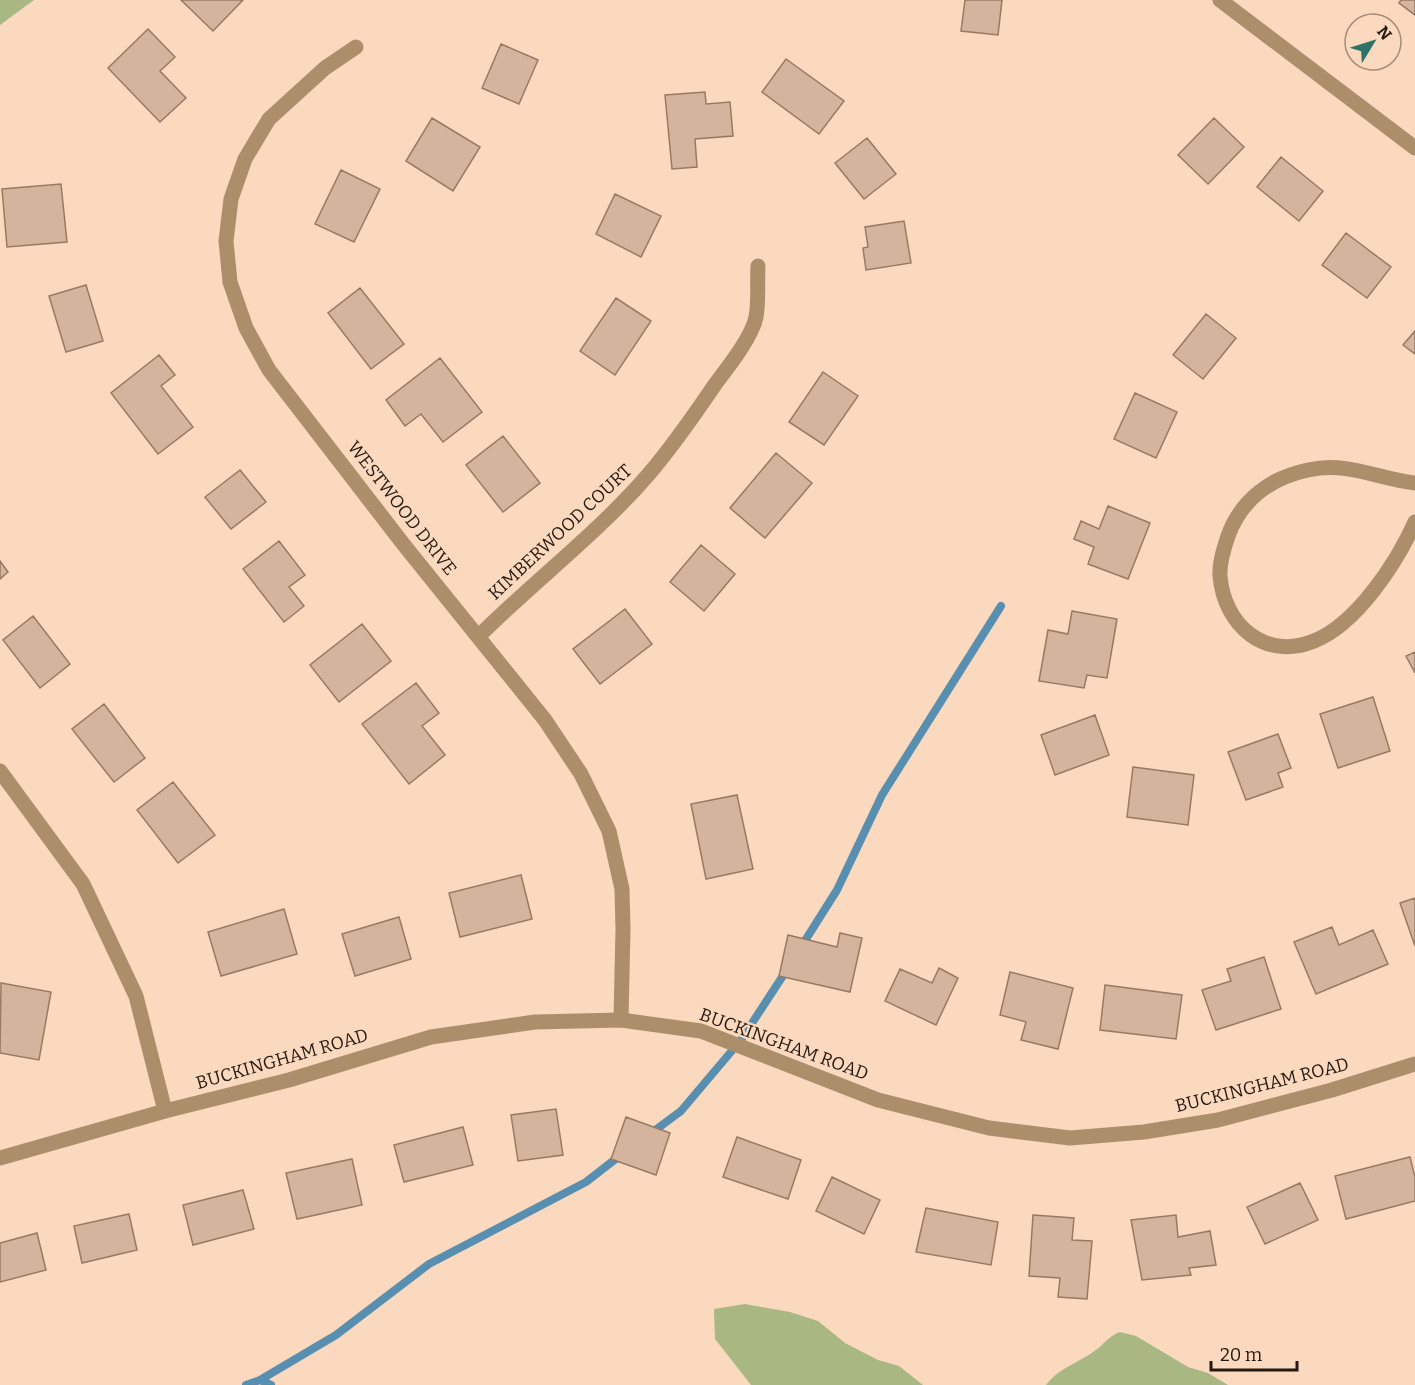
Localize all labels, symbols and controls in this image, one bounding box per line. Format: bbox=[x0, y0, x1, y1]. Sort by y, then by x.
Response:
north arrow bbox=[1343, 12, 1403, 72]
text: N bbox=[1373, 22, 1396, 44]
street label: WESTWOOD DRIVE bbox=[343, 436, 461, 580]
street label: KIMBERWOOD COURT bbox=[484, 459, 637, 604]
street label: BUCKINGHAM ROAD bbox=[697, 1003, 871, 1085]
street label: BUCKINGHAM ROAD bbox=[193, 1024, 371, 1094]
street label: BUCKINGHAM ROAD bbox=[1173, 1053, 1351, 1117]
scale bar bbox=[1211, 1334, 1296, 1372]
text: 20 m bbox=[1220, 1344, 1262, 1366]

